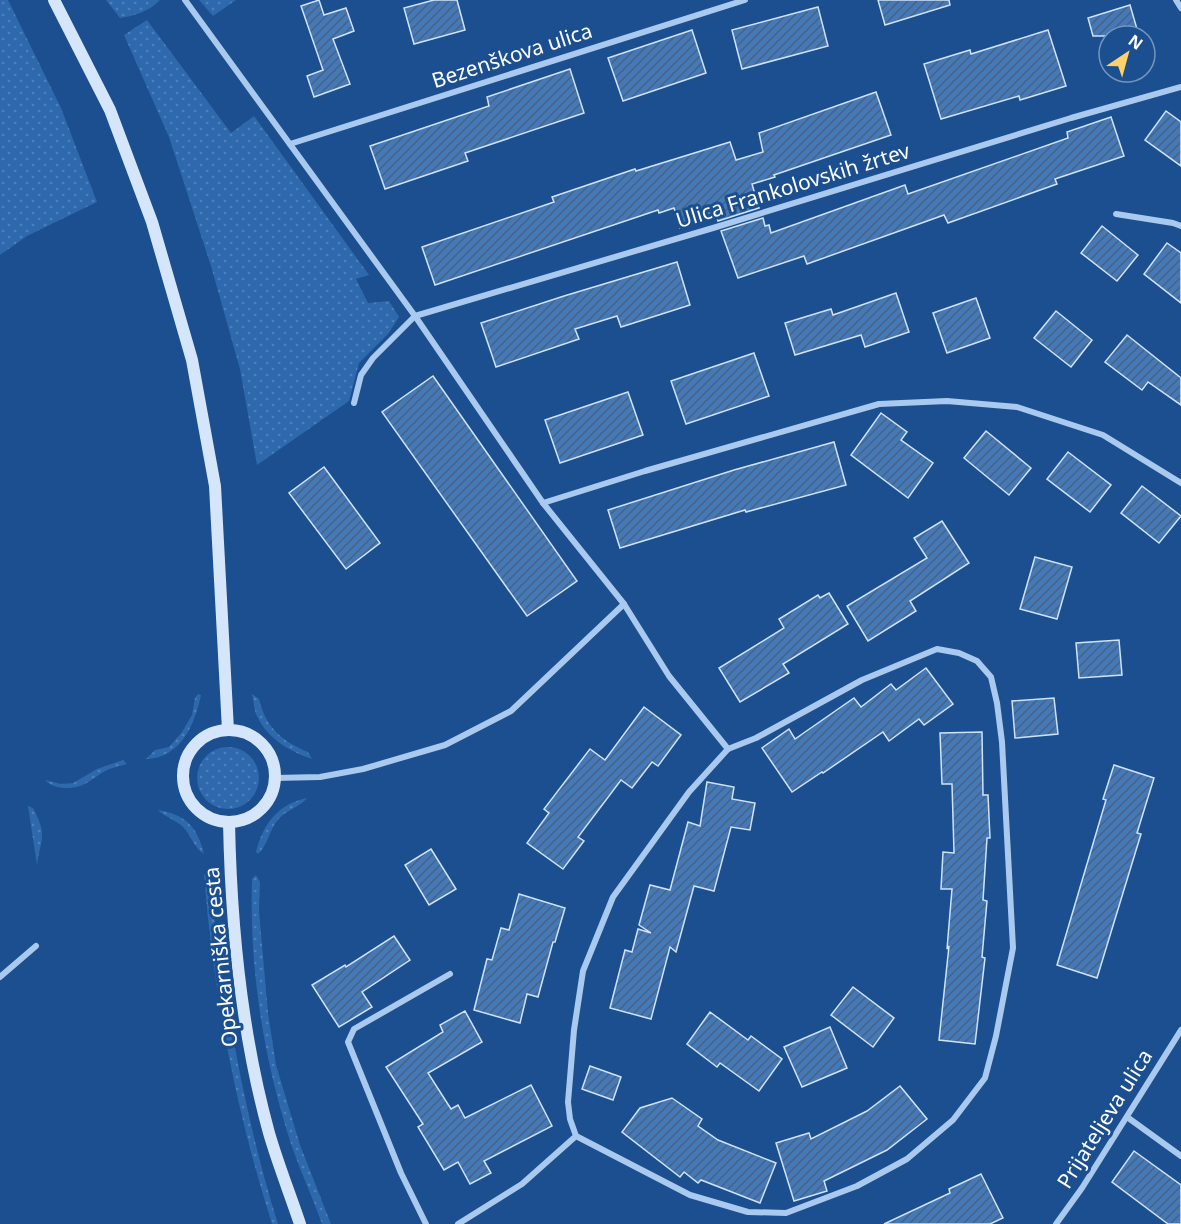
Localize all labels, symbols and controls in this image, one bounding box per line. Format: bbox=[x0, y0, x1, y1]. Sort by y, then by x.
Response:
street label: Bezenškova ulica bbox=[428, 16, 595, 94]
north arrow bbox=[1097, 24, 1157, 84]
text: N bbox=[1124, 29, 1148, 55]
street label: Ulica Frankolovskih žrtev bbox=[672, 136, 913, 234]
street label: Opekarniška cesta bbox=[197, 866, 243, 1049]
street label: Prijateljeva ulica bbox=[1050, 1044, 1158, 1193]

